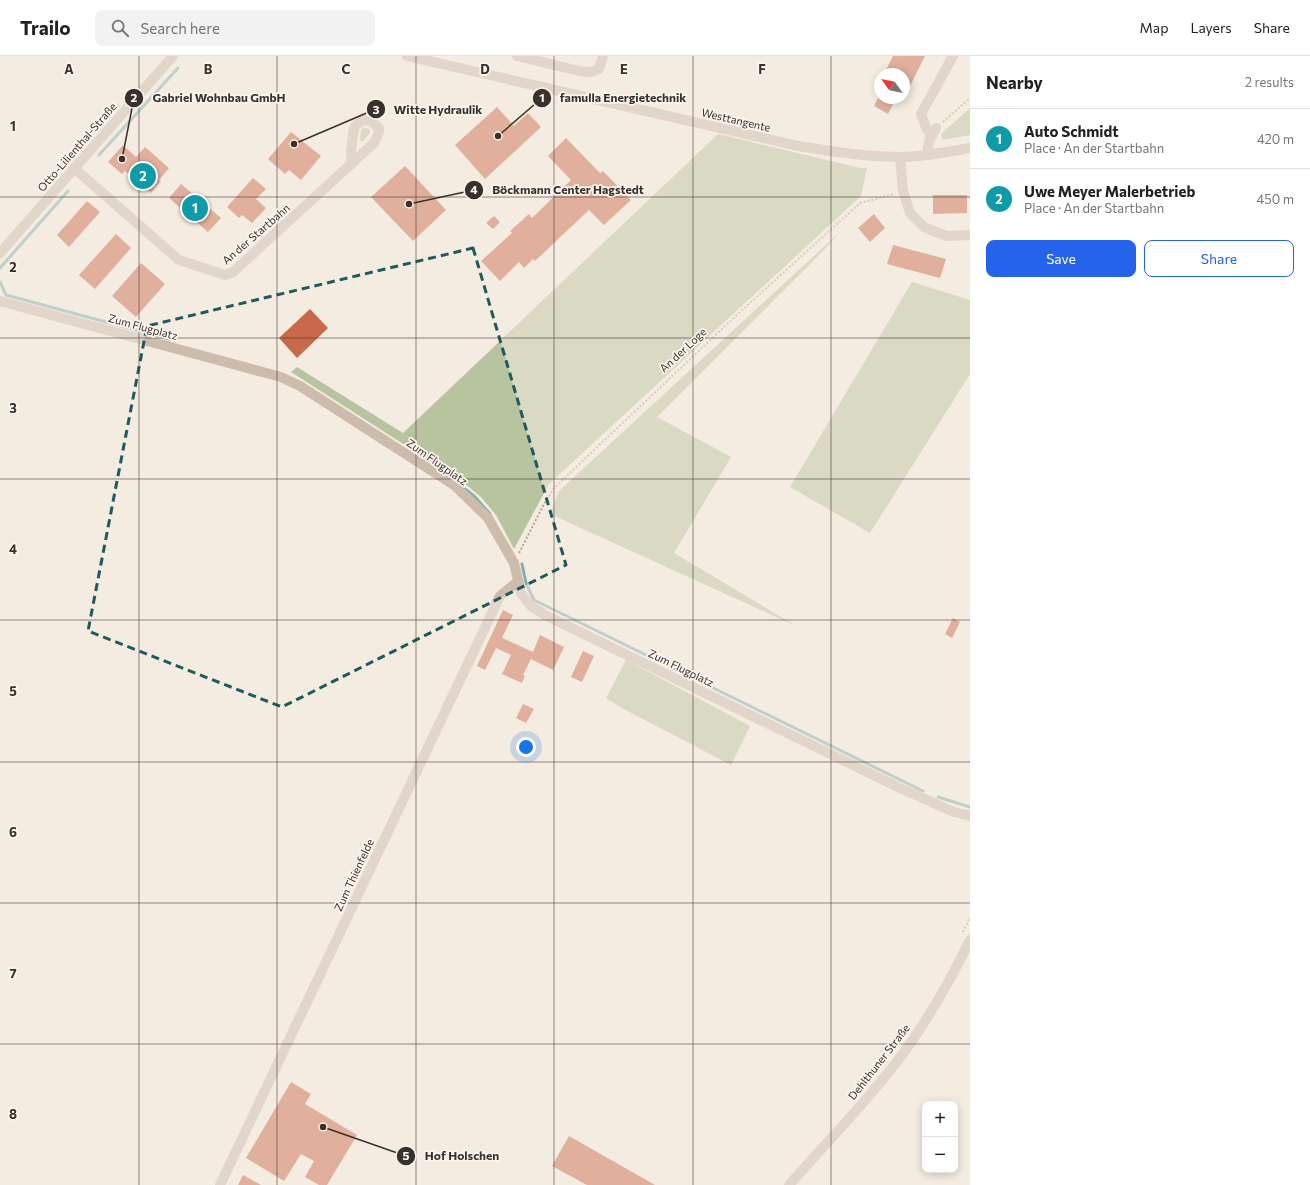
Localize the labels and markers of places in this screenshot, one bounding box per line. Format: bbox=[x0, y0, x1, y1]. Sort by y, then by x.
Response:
callout: Gabriel Wohnbau GmbH bbox=[124, 86, 293, 110]
callout: famulla Energietechnik bbox=[532, 86, 695, 110]
callout: Witte Hydraulik bbox=[366, 97, 490, 121]
pin: 2 bbox=[130, 161, 156, 191]
callout: Böckmann Center Hagstedt bbox=[464, 178, 652, 202]
pin: 1 bbox=[182, 193, 208, 223]
callout: Hof Holschen bbox=[396, 1144, 507, 1168]

